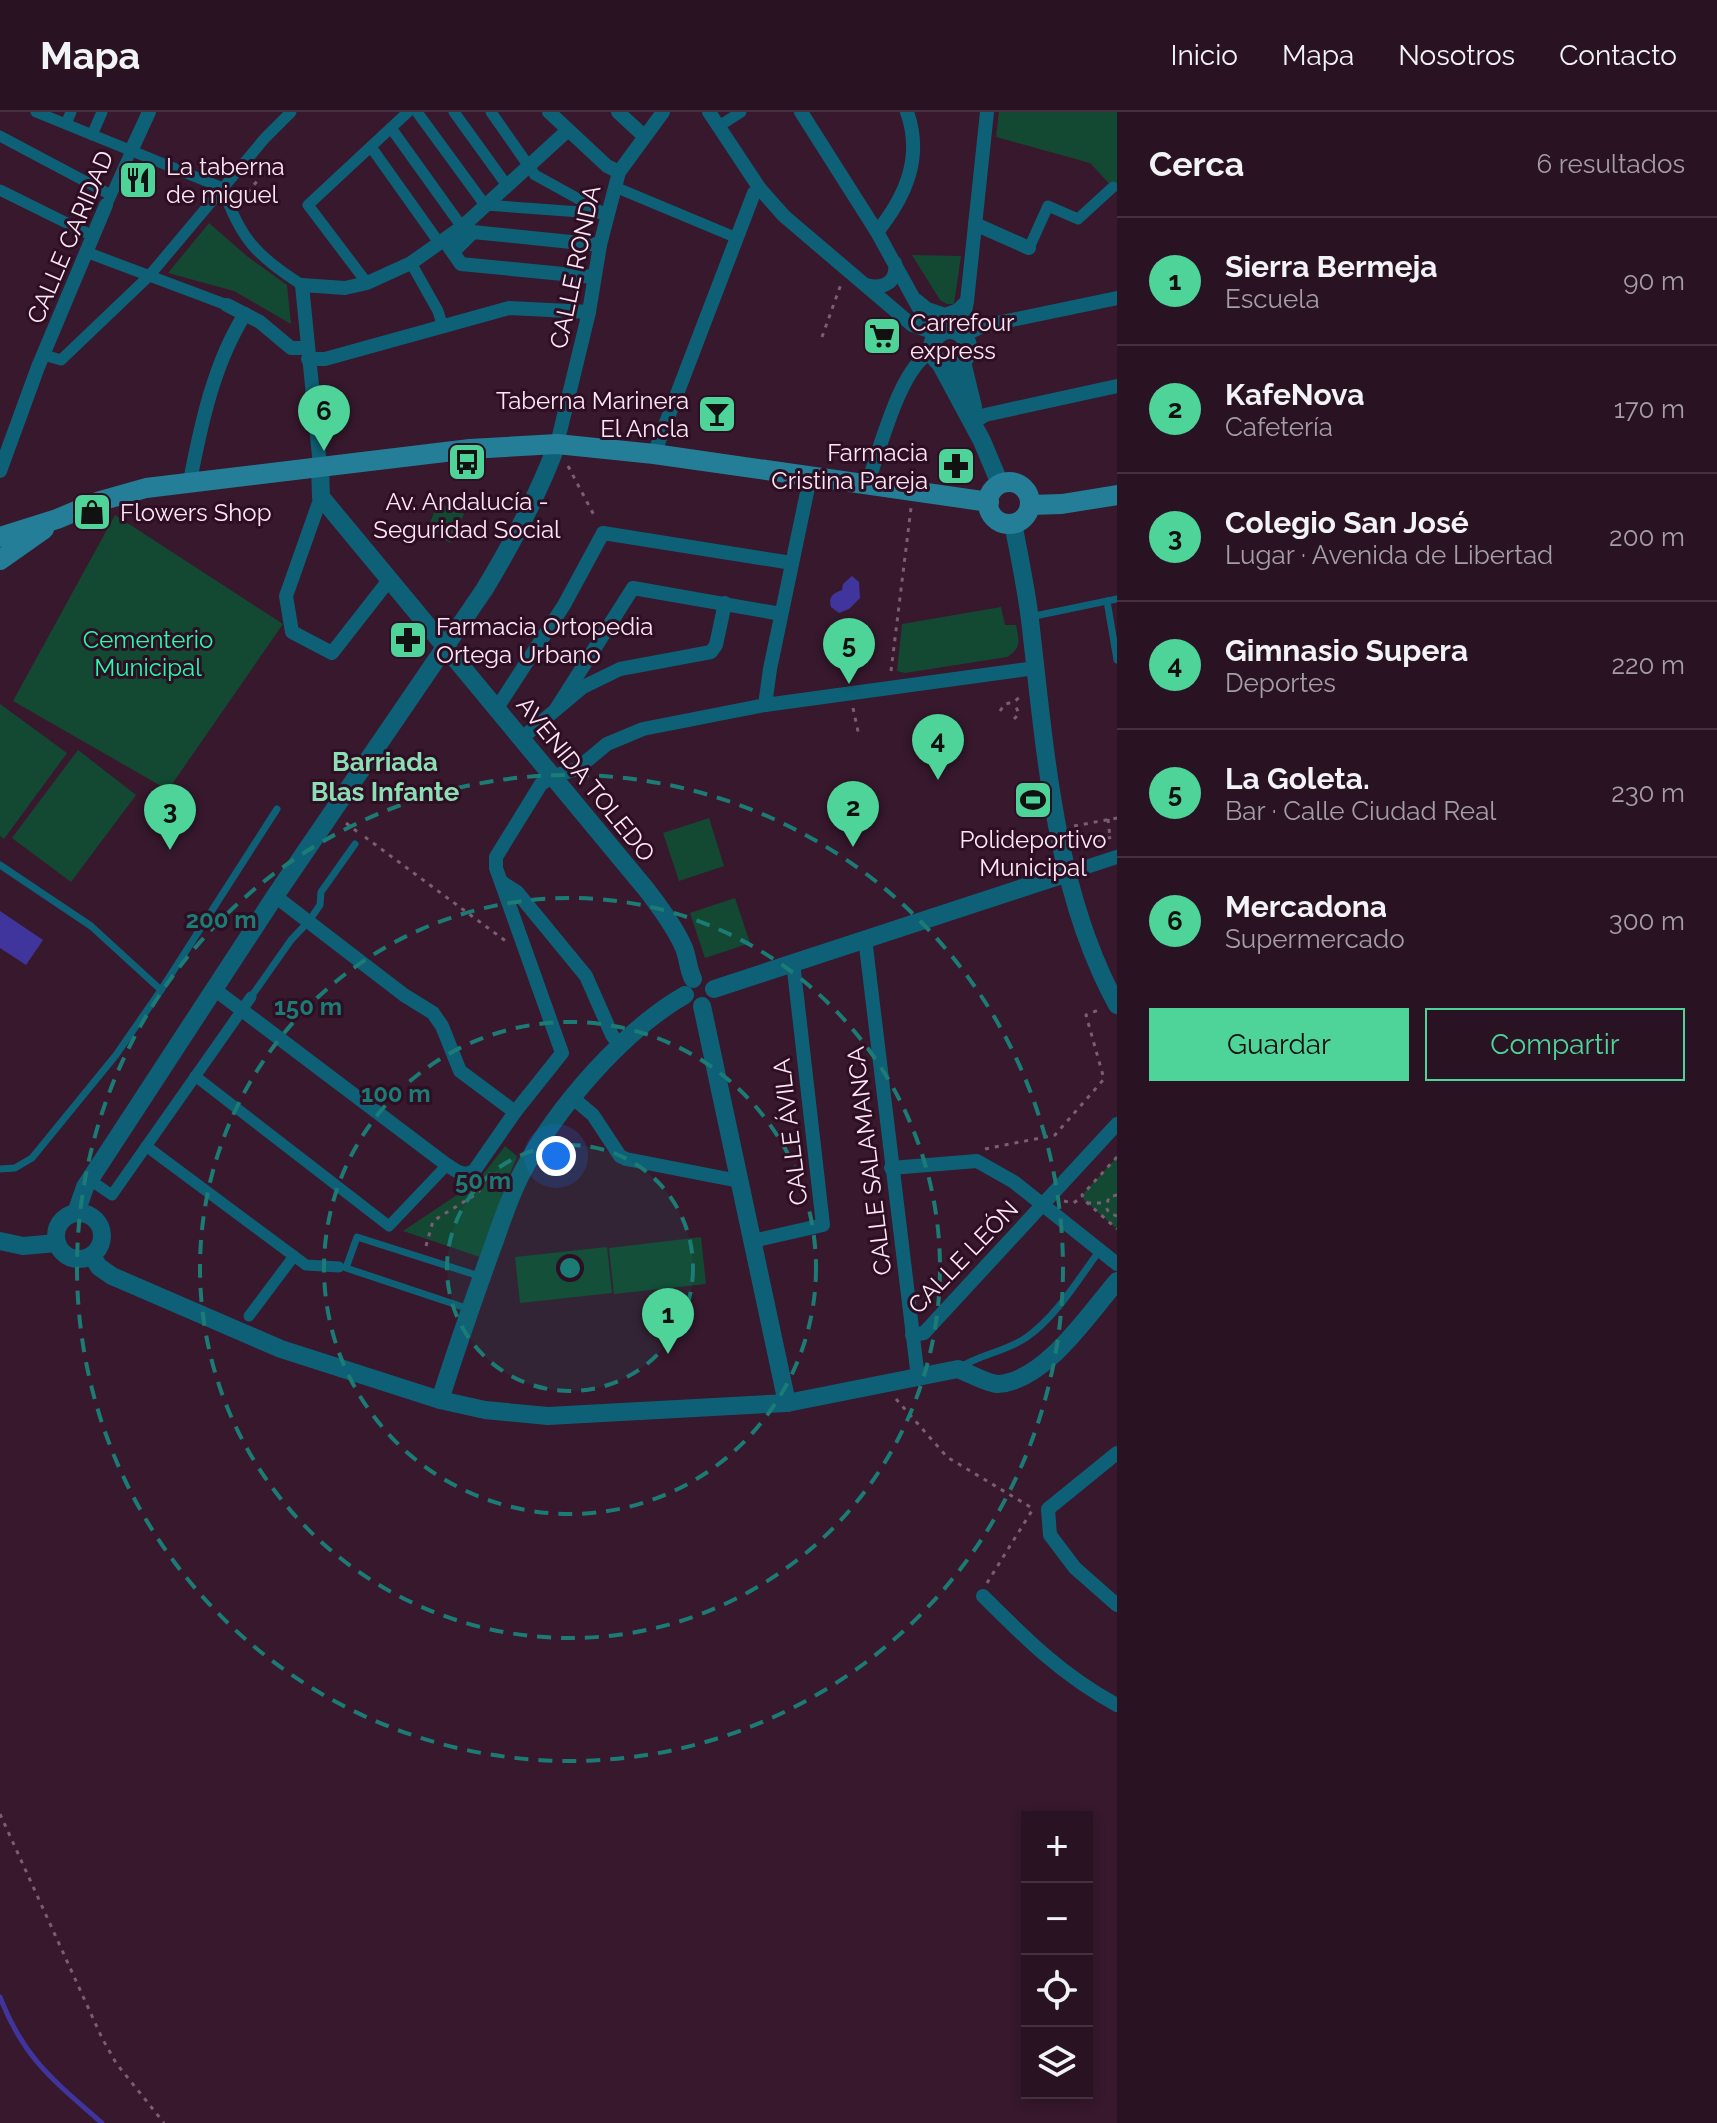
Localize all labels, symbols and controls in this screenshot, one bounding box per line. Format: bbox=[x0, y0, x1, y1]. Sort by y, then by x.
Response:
text: Mapa bbox=[40, 33, 140, 78]
text: Inicio bbox=[1170, 39, 1238, 72]
text: Mapa bbox=[1282, 39, 1354, 72]
text: Nosotros bbox=[1398, 39, 1515, 72]
text: Contacto bbox=[1559, 39, 1677, 72]
text: Cerca bbox=[1149, 144, 1244, 184]
street label: CALLE CARIDAD bbox=[20, 146, 120, 328]
text: 6 resultados bbox=[1537, 149, 1685, 179]
place label: La taberna de miguel bbox=[166, 152, 285, 209]
restaurant icon: La taberna de miguel bbox=[117, 159, 159, 201]
street label: CALLE RONDA bbox=[544, 183, 606, 351]
text: Sierra Bermeja bbox=[1225, 249, 1438, 284]
text: 1 bbox=[1169, 266, 1181, 296]
text: 90 m bbox=[1623, 266, 1685, 296]
text: Escuela bbox=[1225, 284, 1320, 314]
place label: Carrefour express bbox=[910, 308, 1015, 365]
supermarket icon: Carrefour express bbox=[861, 315, 903, 357]
text: KafeNova bbox=[1225, 377, 1364, 412]
pin: 6 bbox=[298, 385, 350, 451]
place label: Taberna Marinera El Ancla bbox=[496, 386, 689, 443]
bar icon: Taberna Marinera El Ancla bbox=[696, 393, 738, 435]
text: 2 bbox=[1168, 394, 1182, 424]
text: 170 m bbox=[1614, 394, 1685, 424]
text: Cafetería bbox=[1225, 412, 1333, 442]
place label: Farmacia Cristina Pareja bbox=[771, 438, 928, 495]
bus stop icon: Av. Andalucía - Seguridad Social bbox=[446, 441, 488, 483]
pharmacy icon: Farmacia Cristina Pareja bbox=[935, 445, 977, 487]
place label: Av. Andalucía - Seguridad Social bbox=[373, 487, 561, 544]
shop icon: Flowers Shop bbox=[71, 491, 113, 533]
place label: Flowers Shop bbox=[120, 498, 271, 527]
text: Colegio San José bbox=[1225, 505, 1469, 540]
text: 3 bbox=[1168, 522, 1182, 552]
text: 200 m bbox=[1609, 522, 1685, 552]
text: Lugar · Avenida de Libertad bbox=[1225, 540, 1553, 570]
place label: Farmacia Ortopedia Ortega Urbano bbox=[436, 612, 653, 669]
pin: 5 bbox=[823, 618, 875, 684]
pharmacy icon: Farmacia Ortopedia Ortega Urbano bbox=[387, 619, 429, 661]
park label: Cementerio Municipal bbox=[83, 625, 213, 682]
text: Gimnasio Supera bbox=[1225, 633, 1468, 668]
text: 4 bbox=[1168, 650, 1182, 680]
text: 220 m bbox=[1611, 650, 1685, 680]
text: Deportes bbox=[1225, 668, 1336, 698]
street label: AVENIDA TOLEDO bbox=[511, 691, 661, 867]
pin: 4 bbox=[912, 714, 964, 780]
district label: Barriada Blas Infante bbox=[311, 747, 460, 807]
text: La Goleta. bbox=[1225, 761, 1370, 796]
text: 5 bbox=[1168, 778, 1182, 808]
text: 230 m bbox=[1611, 778, 1685, 808]
sports icon: Polideportivo Municipal bbox=[1012, 779, 1054, 821]
pin: 2 bbox=[827, 781, 879, 847]
pin: 3 bbox=[144, 784, 196, 850]
text: Bar · Calle Ciudad Real bbox=[1225, 796, 1496, 826]
place label: Polideportivo Municipal bbox=[959, 825, 1107, 882]
text: Mercadona bbox=[1225, 889, 1387, 924]
text: 200 m bbox=[185, 905, 257, 934]
text: 6 bbox=[1167, 906, 1183, 936]
text: 300 m bbox=[1609, 906, 1685, 936]
text: Supermercado bbox=[1225, 924, 1405, 954]
text: 150 m bbox=[274, 992, 342, 1021]
button: Guardar bbox=[1149, 1008, 1409, 1081]
button: Compartir bbox=[1425, 1008, 1685, 1081]
street label: CALLE SALAMANCA bbox=[841, 1045, 897, 1277]
street label: CALLE ÁVILA bbox=[767, 1057, 813, 1207]
text: 100 m bbox=[361, 1079, 431, 1108]
your location bbox=[536, 1136, 576, 1176]
text: 50 m bbox=[455, 1166, 511, 1195]
street label: CALLE LEÓN bbox=[902, 1194, 1024, 1320]
centre of rings bbox=[556, 1254, 584, 1282]
pin: 1 bbox=[642, 1288, 694, 1354]
map controls bbox=[1021, 1811, 1093, 2099]
button: + bbox=[1021, 1811, 1093, 1883]
button: − bbox=[1021, 1883, 1093, 1955]
button: locate bbox=[1021, 1955, 1093, 2027]
button: layers bbox=[1021, 2027, 1093, 2099]

